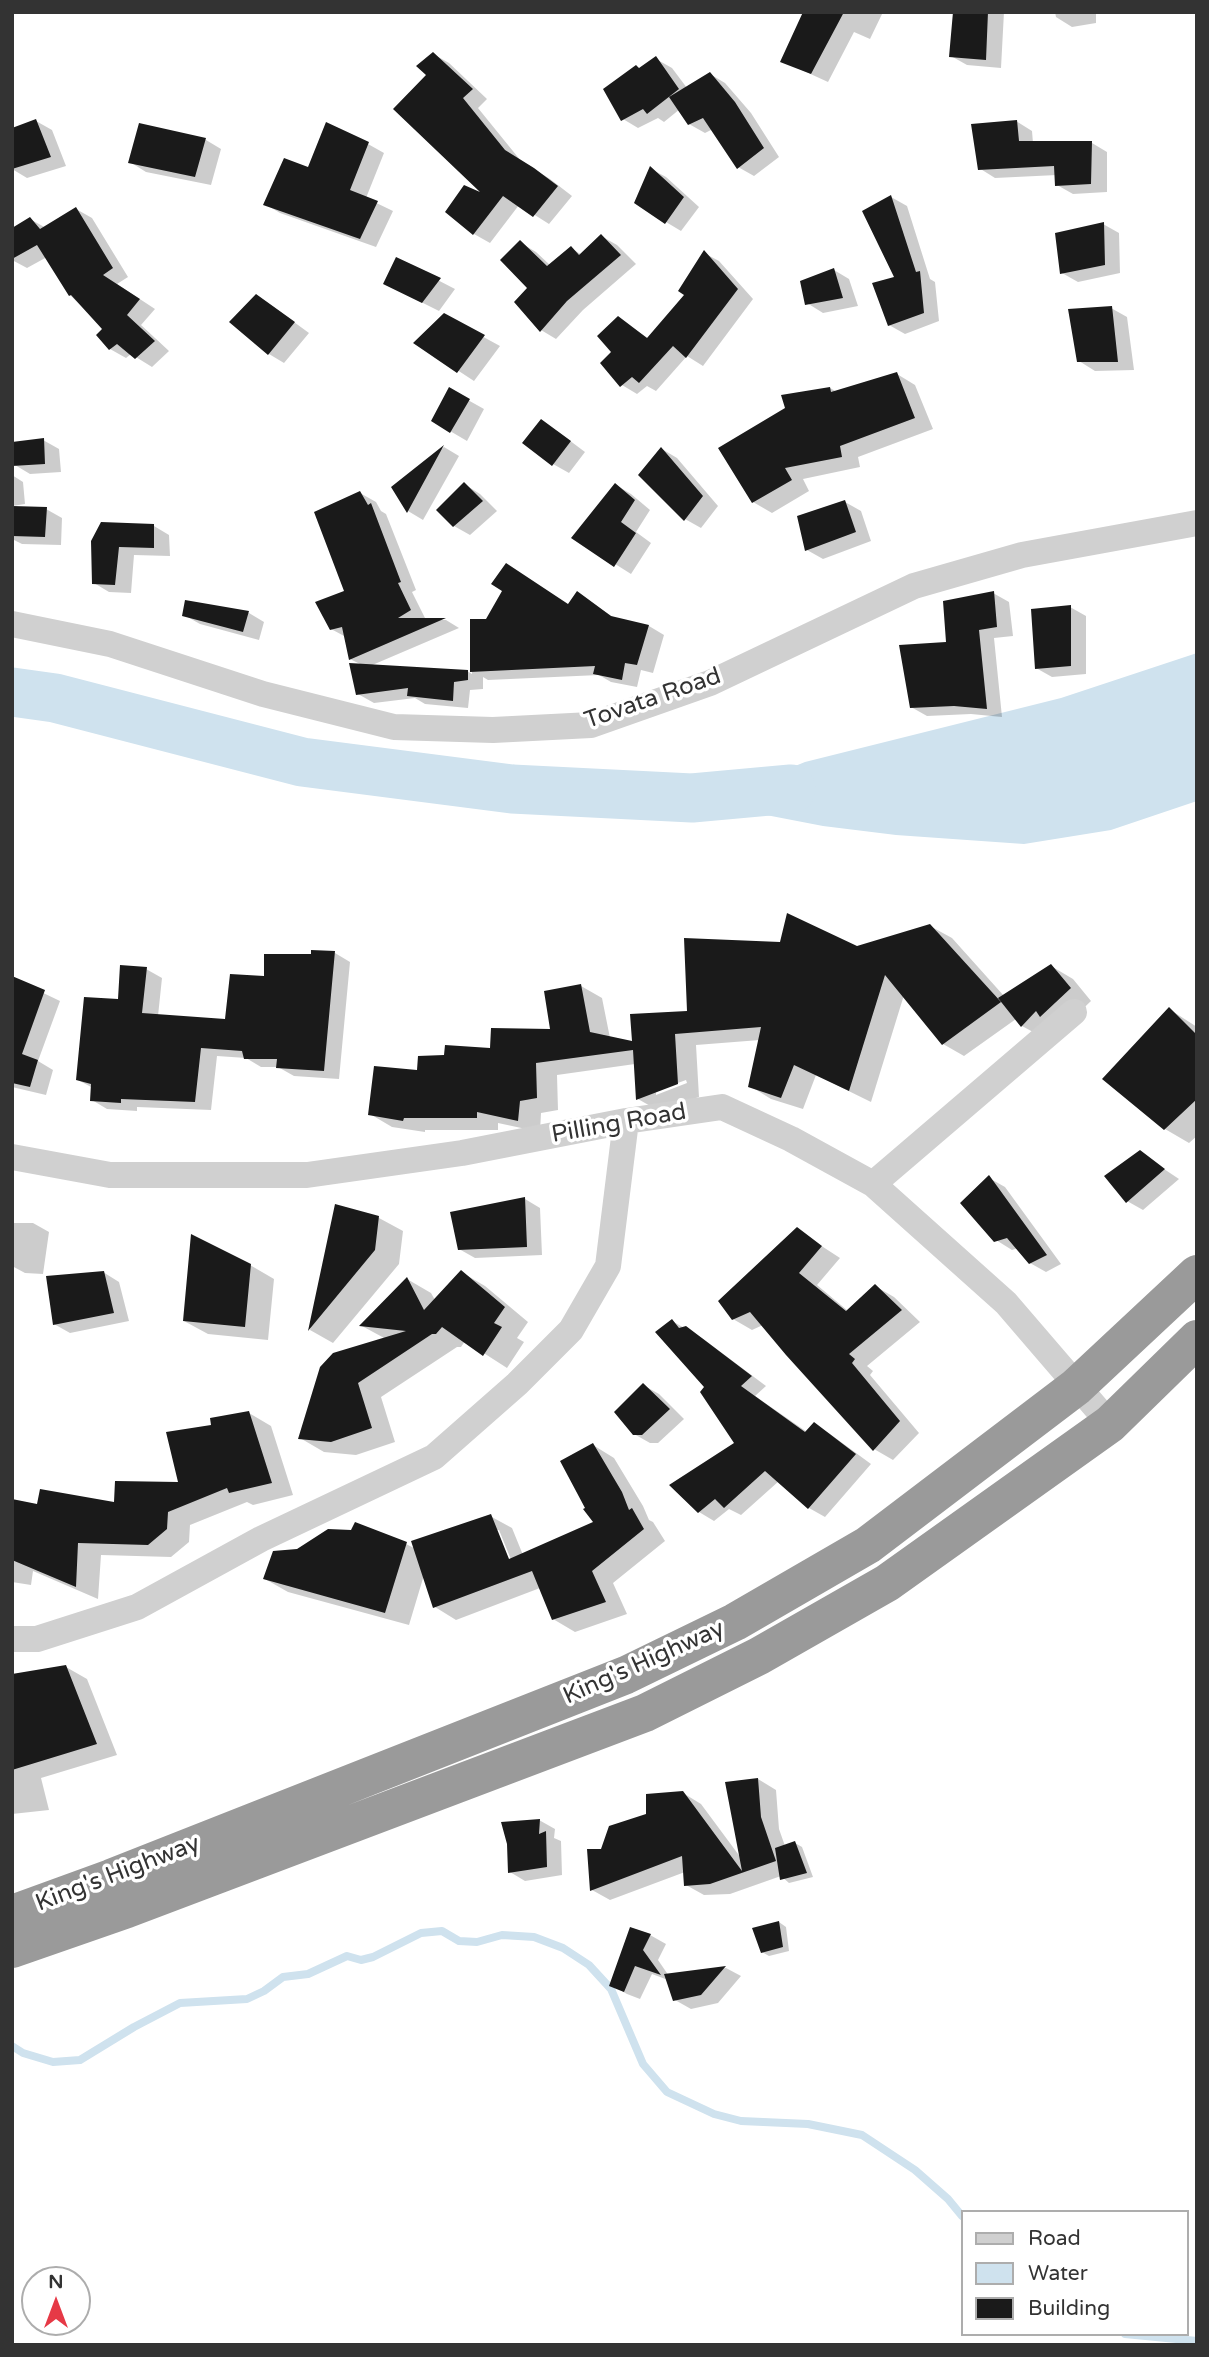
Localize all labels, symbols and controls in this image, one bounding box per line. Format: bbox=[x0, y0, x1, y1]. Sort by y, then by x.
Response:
street label: Tovata Road bbox=[581, 662, 725, 736]
street label: Pilling Road bbox=[549, 1098, 689, 1150]
street label: King's Highway bbox=[559, 1615, 729, 1711]
street label: King's Highway bbox=[32, 1829, 204, 1919]
legend bbox=[960, 2210, 1188, 2336]
text: Road bbox=[1028, 2226, 1081, 2251]
text: Water bbox=[1028, 2261, 1088, 2286]
north arrow bbox=[21, 2266, 91, 2336]
text: N bbox=[48, 2271, 64, 2293]
text: Building bbox=[1028, 2296, 1110, 2321]

